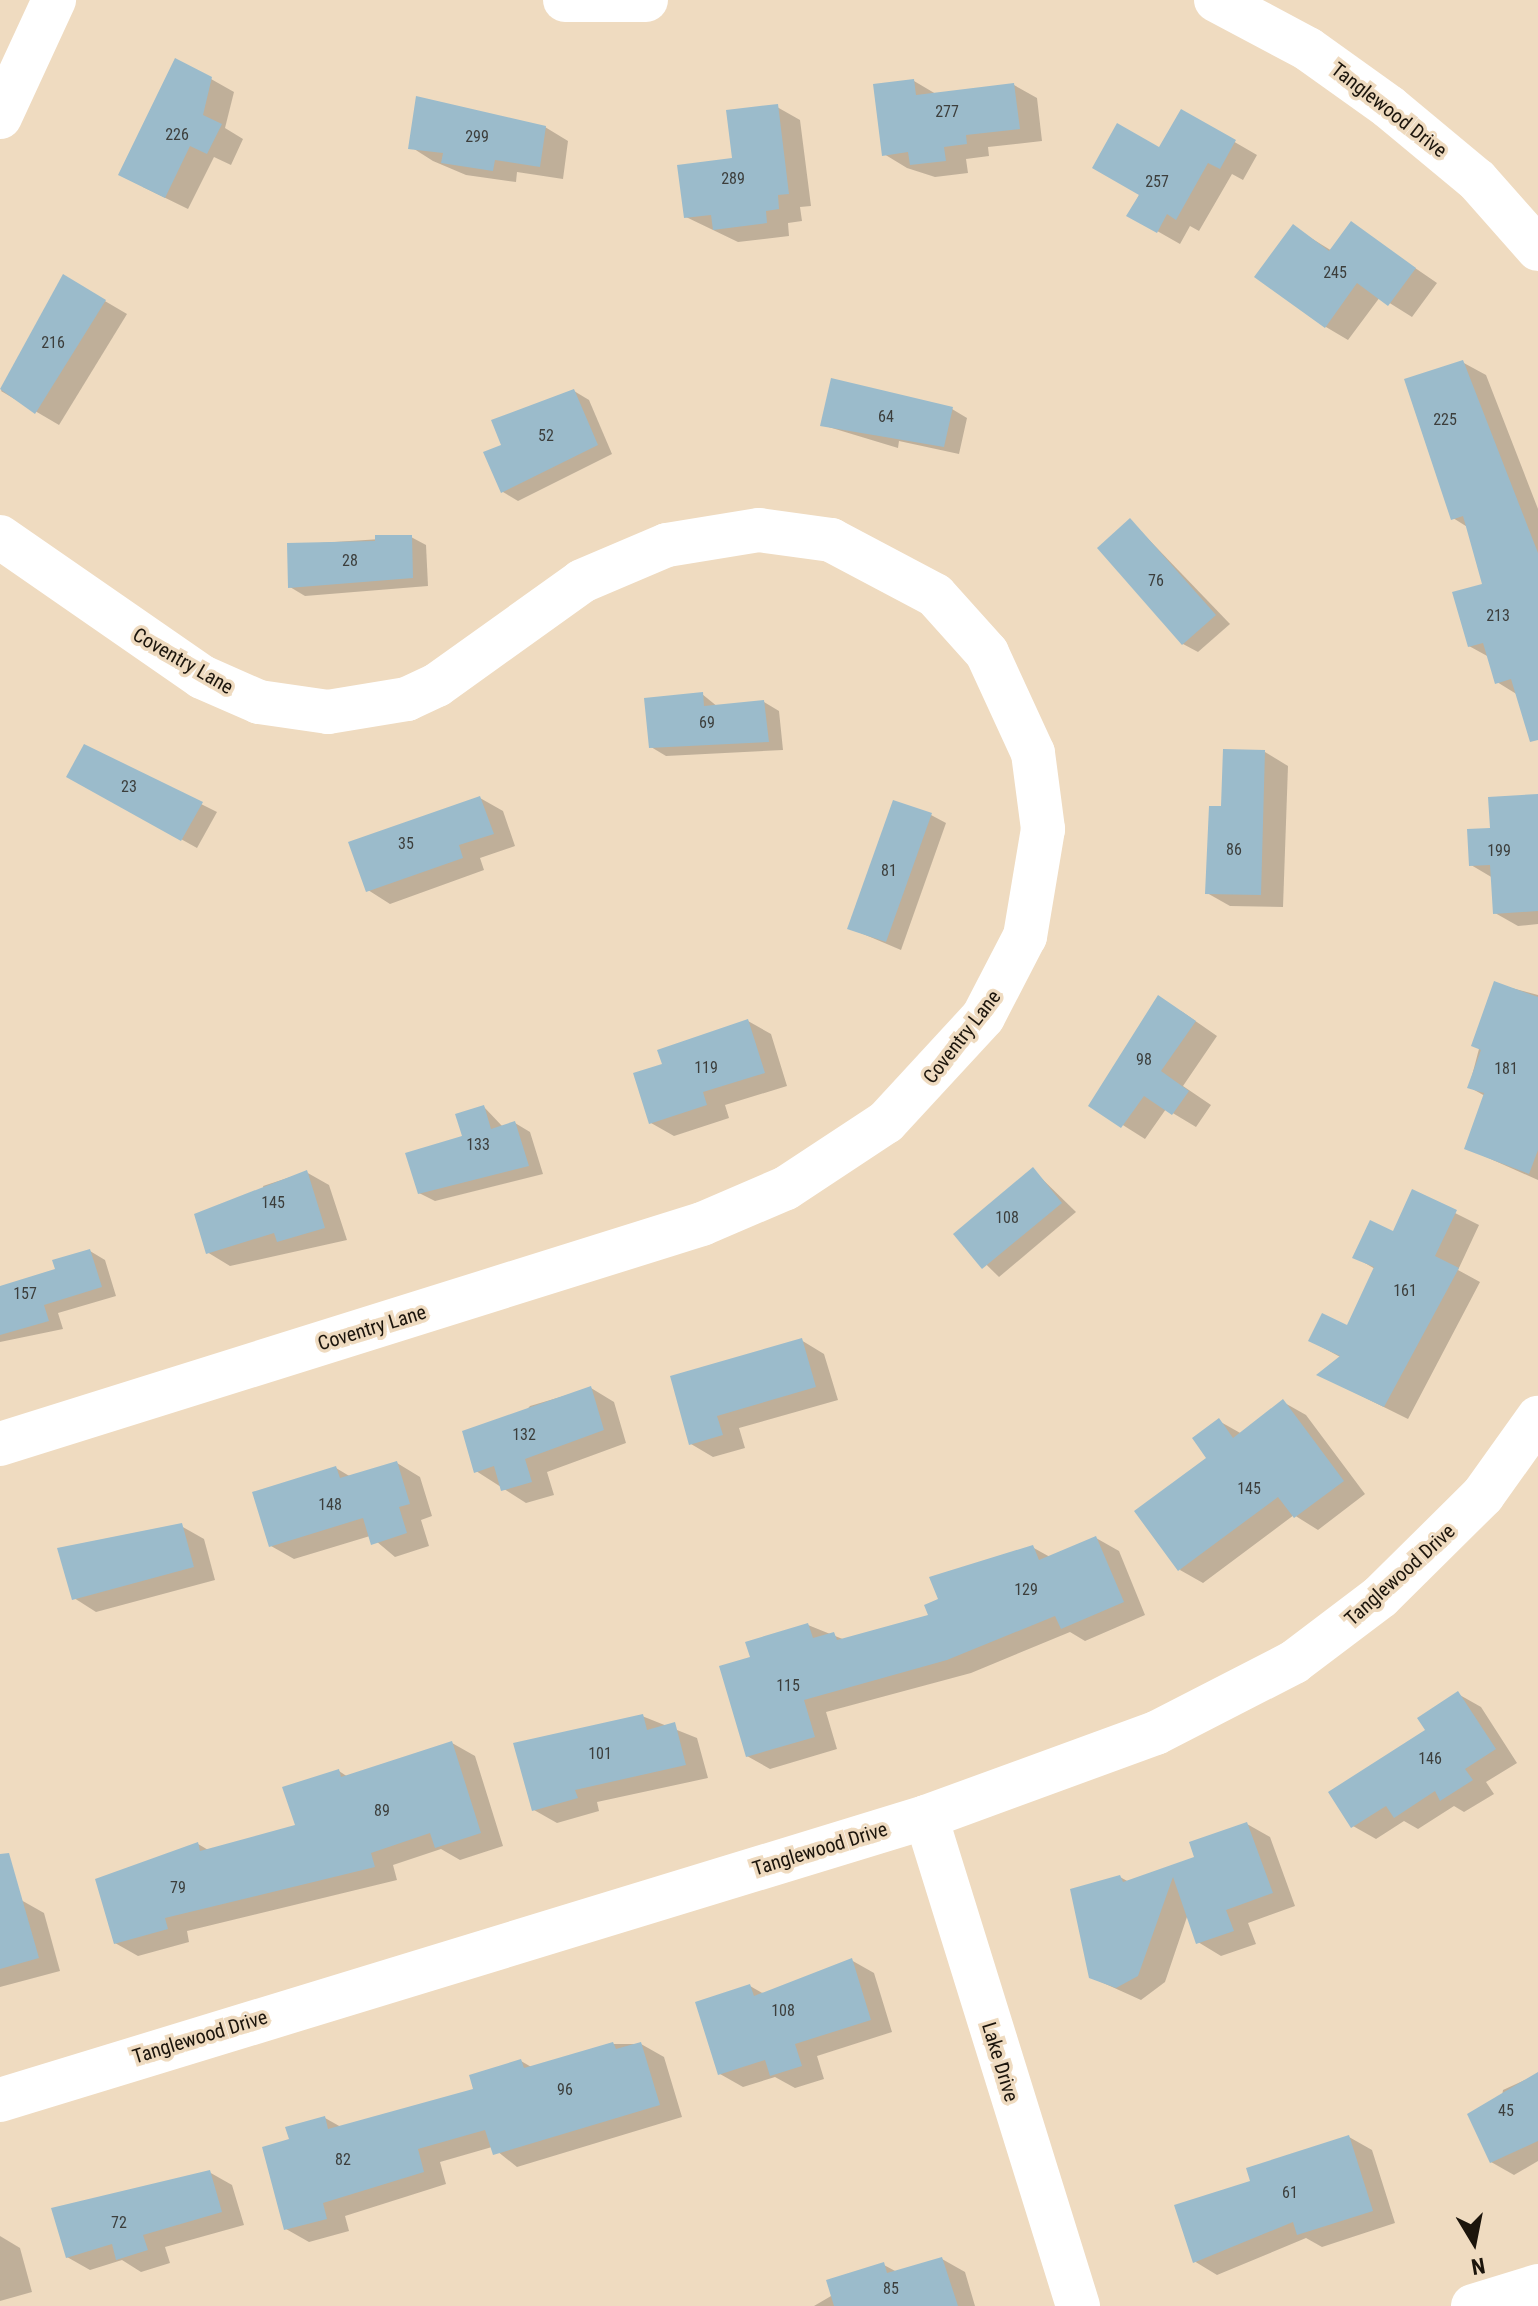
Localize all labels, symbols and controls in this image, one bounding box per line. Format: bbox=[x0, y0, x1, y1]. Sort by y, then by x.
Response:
street label: Tanglewood Drive bbox=[1326, 57, 1452, 163]
house number: 277 bbox=[935, 102, 959, 122]
house number: 226 bbox=[165, 125, 189, 145]
house number: 299 bbox=[465, 127, 489, 147]
house number: 289 bbox=[721, 169, 745, 189]
house number: 257 bbox=[1145, 172, 1169, 192]
house number: 245 bbox=[1323, 263, 1347, 283]
house number: 216 bbox=[41, 333, 65, 353]
house number: 64 bbox=[878, 407, 894, 427]
house number: 225 bbox=[1433, 410, 1457, 430]
house number: 52 bbox=[538, 426, 554, 446]
house number: 28 bbox=[342, 551, 358, 571]
house number: 76 bbox=[1148, 571, 1164, 591]
house number: 213 bbox=[1486, 606, 1510, 626]
street label: Coventry Lane bbox=[129, 623, 237, 699]
house number: 69 bbox=[699, 713, 715, 733]
house number: 23 bbox=[121, 777, 137, 797]
house number: 35 bbox=[398, 834, 414, 854]
house number: 86 bbox=[1226, 840, 1242, 860]
house number: 199 bbox=[1487, 841, 1511, 861]
house number: 81 bbox=[881, 861, 897, 881]
street label: Coventry Lane bbox=[918, 985, 1006, 1089]
house number: 98 bbox=[1136, 1050, 1152, 1070]
house number: 119 bbox=[694, 1058, 718, 1078]
house number: 181 bbox=[1494, 1059, 1518, 1079]
house number: 133 bbox=[466, 1135, 490, 1155]
house number: 145 bbox=[261, 1193, 285, 1213]
house number: 108 bbox=[995, 1208, 1019, 1228]
house number: 161 bbox=[1393, 1281, 1417, 1301]
house number: 157 bbox=[13, 1284, 37, 1304]
street label: Coventry Lane bbox=[315, 1300, 429, 1356]
house number: 132 bbox=[512, 1425, 536, 1445]
house number: 145 bbox=[1237, 1479, 1261, 1499]
house number: 148 bbox=[318, 1495, 342, 1515]
street label: Tanglewood Drive bbox=[1340, 1519, 1460, 1631]
house number: 129 bbox=[1014, 1580, 1038, 1600]
house number: 115 bbox=[776, 1676, 800, 1696]
house number: 101 bbox=[588, 1744, 612, 1764]
house number: 146 bbox=[1418, 1749, 1442, 1769]
house number: 89 bbox=[374, 1801, 390, 1821]
street label: Tanglewood Drive bbox=[750, 1817, 890, 1881]
house number: 79 bbox=[170, 1878, 186, 1898]
house number: 108 bbox=[771, 2001, 795, 2021]
street label: Tanglewood Drive bbox=[130, 2005, 270, 2069]
street label: Lake Drive bbox=[977, 2019, 1023, 2105]
house number: 96 bbox=[557, 2080, 573, 2100]
house number: 45 bbox=[1498, 2101, 1514, 2121]
house number: 82 bbox=[335, 2150, 351, 2170]
house number: 61 bbox=[1282, 2183, 1298, 2203]
north arrow bbox=[1434, 2202, 1514, 2282]
house number: 72 bbox=[111, 2213, 127, 2233]
text: N bbox=[1469, 2253, 1487, 2280]
house number: 85 bbox=[883, 2279, 899, 2299]

